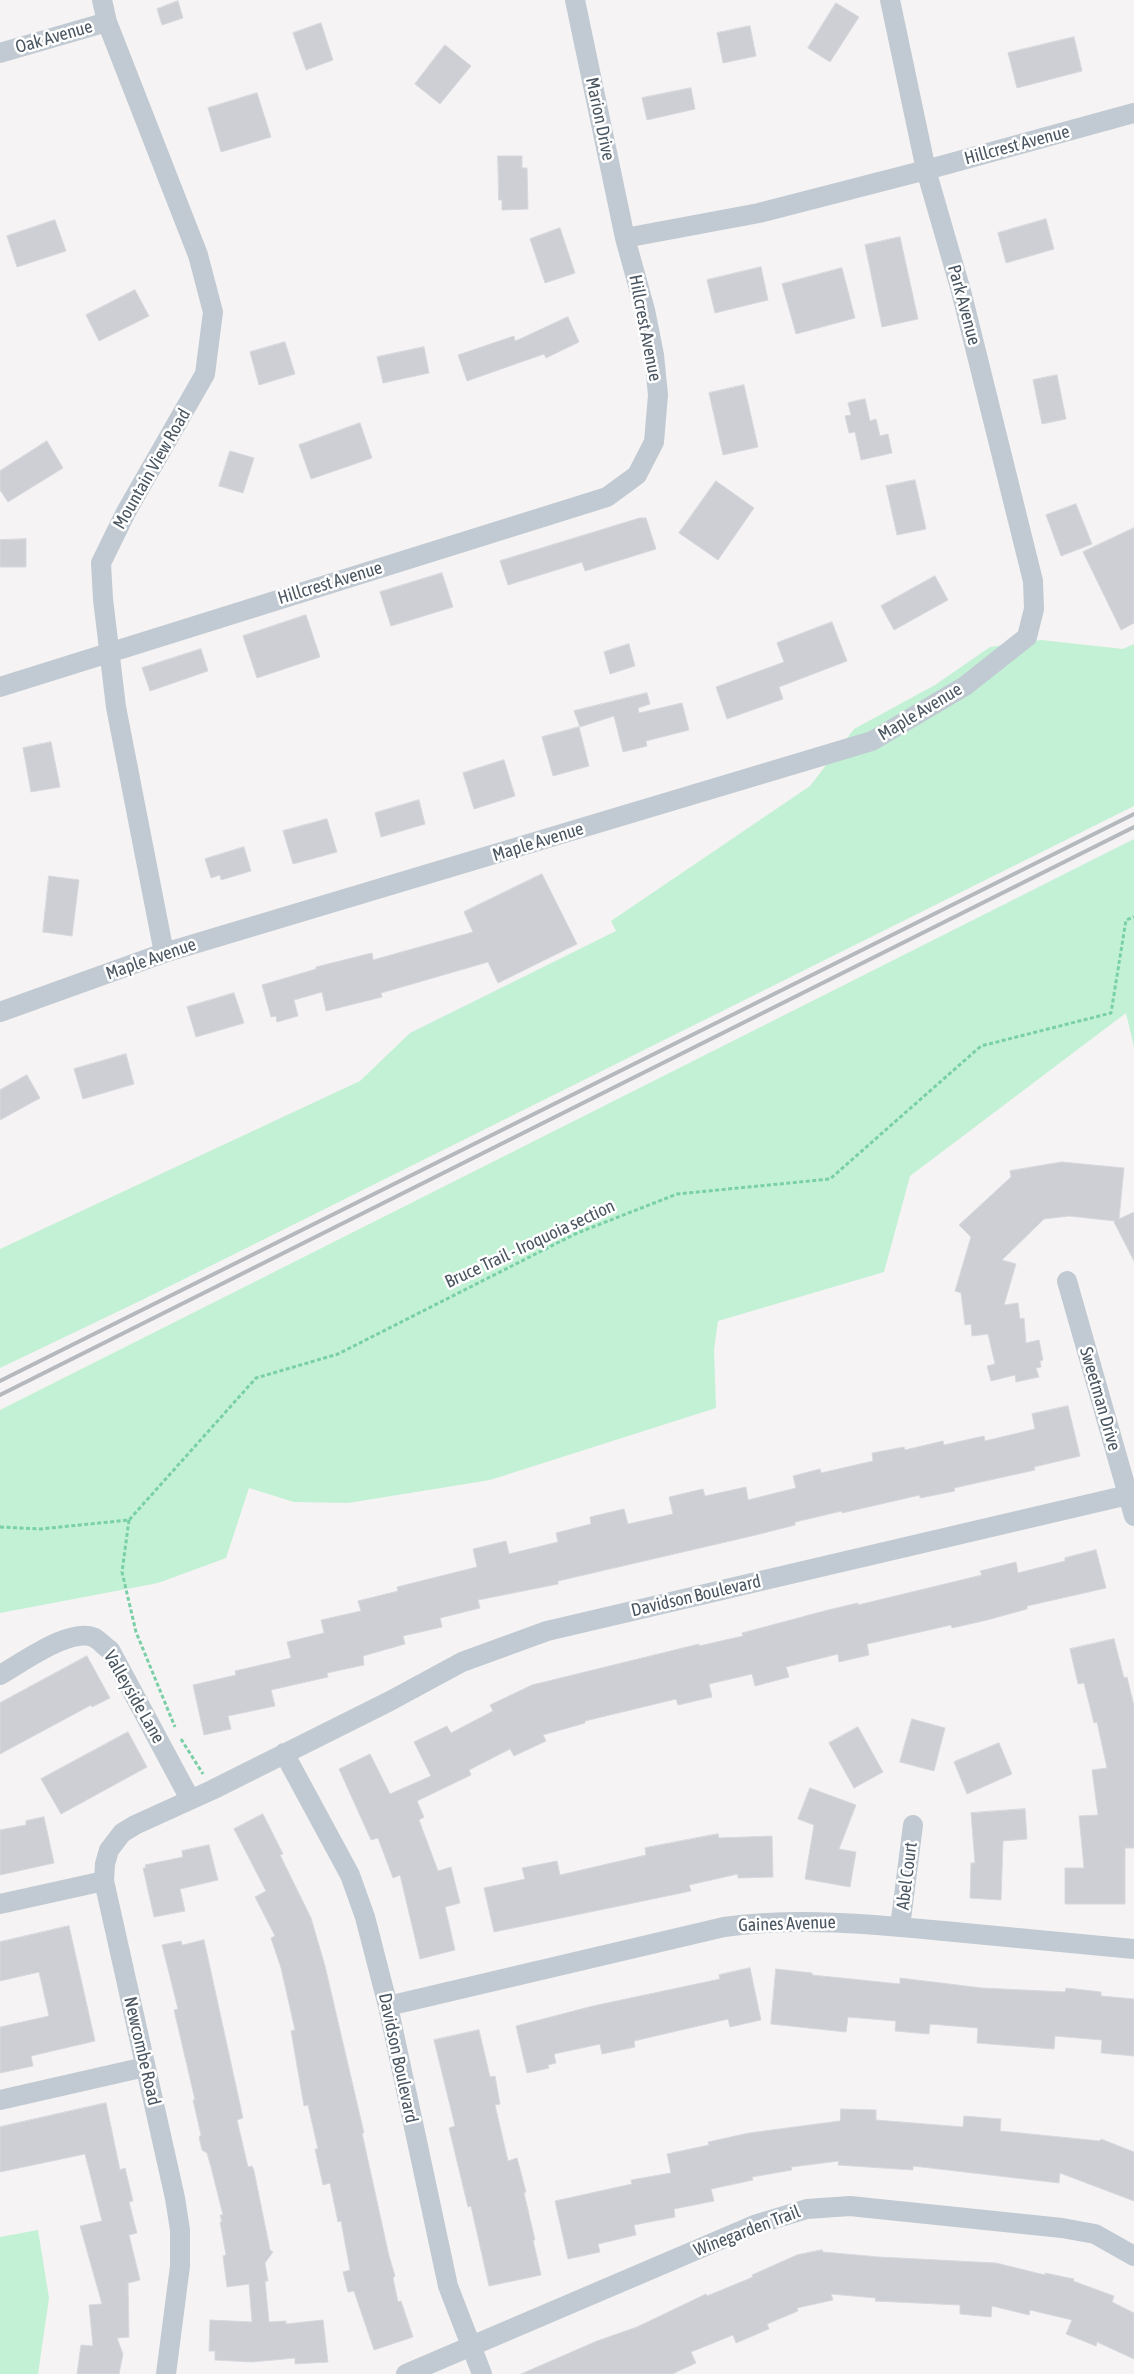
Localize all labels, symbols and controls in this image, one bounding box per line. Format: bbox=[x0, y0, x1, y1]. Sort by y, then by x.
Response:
street label: Oak Avenue bbox=[13, 16, 95, 58]
street label: Marion Drive bbox=[581, 75, 619, 163]
street label: Hillcrest Avenue bbox=[962, 121, 1072, 169]
street label: Park Avenue bbox=[943, 262, 985, 348]
street label: Hillcrest Avenue bbox=[624, 273, 666, 383]
street label: Mountain View Road bbox=[109, 405, 195, 533]
street label: Hillcrest Avenue bbox=[275, 557, 385, 609]
street label: Maple Avenue bbox=[874, 679, 966, 745]
street label: Maple Avenue bbox=[490, 818, 586, 866]
street label: Maple Avenue bbox=[103, 933, 199, 985]
street label: Bruce Trail - Iroquoia section bbox=[442, 1195, 618, 1293]
street label: Sweetman Drive bbox=[1075, 1345, 1125, 1453]
street label: Davidson Boulevard bbox=[629, 1571, 763, 1621]
street label: Valleyside Lane bbox=[99, 1647, 169, 1747]
street label: Abel Court bbox=[892, 1841, 922, 1911]
street label: Gaines Avenue bbox=[738, 1912, 836, 1936]
street label: Davidson Boulevard bbox=[374, 1991, 422, 2125]
street label: Newcombe Road bbox=[119, 1995, 165, 2107]
street label: Winegarden Trail bbox=[691, 2201, 803, 2261]

